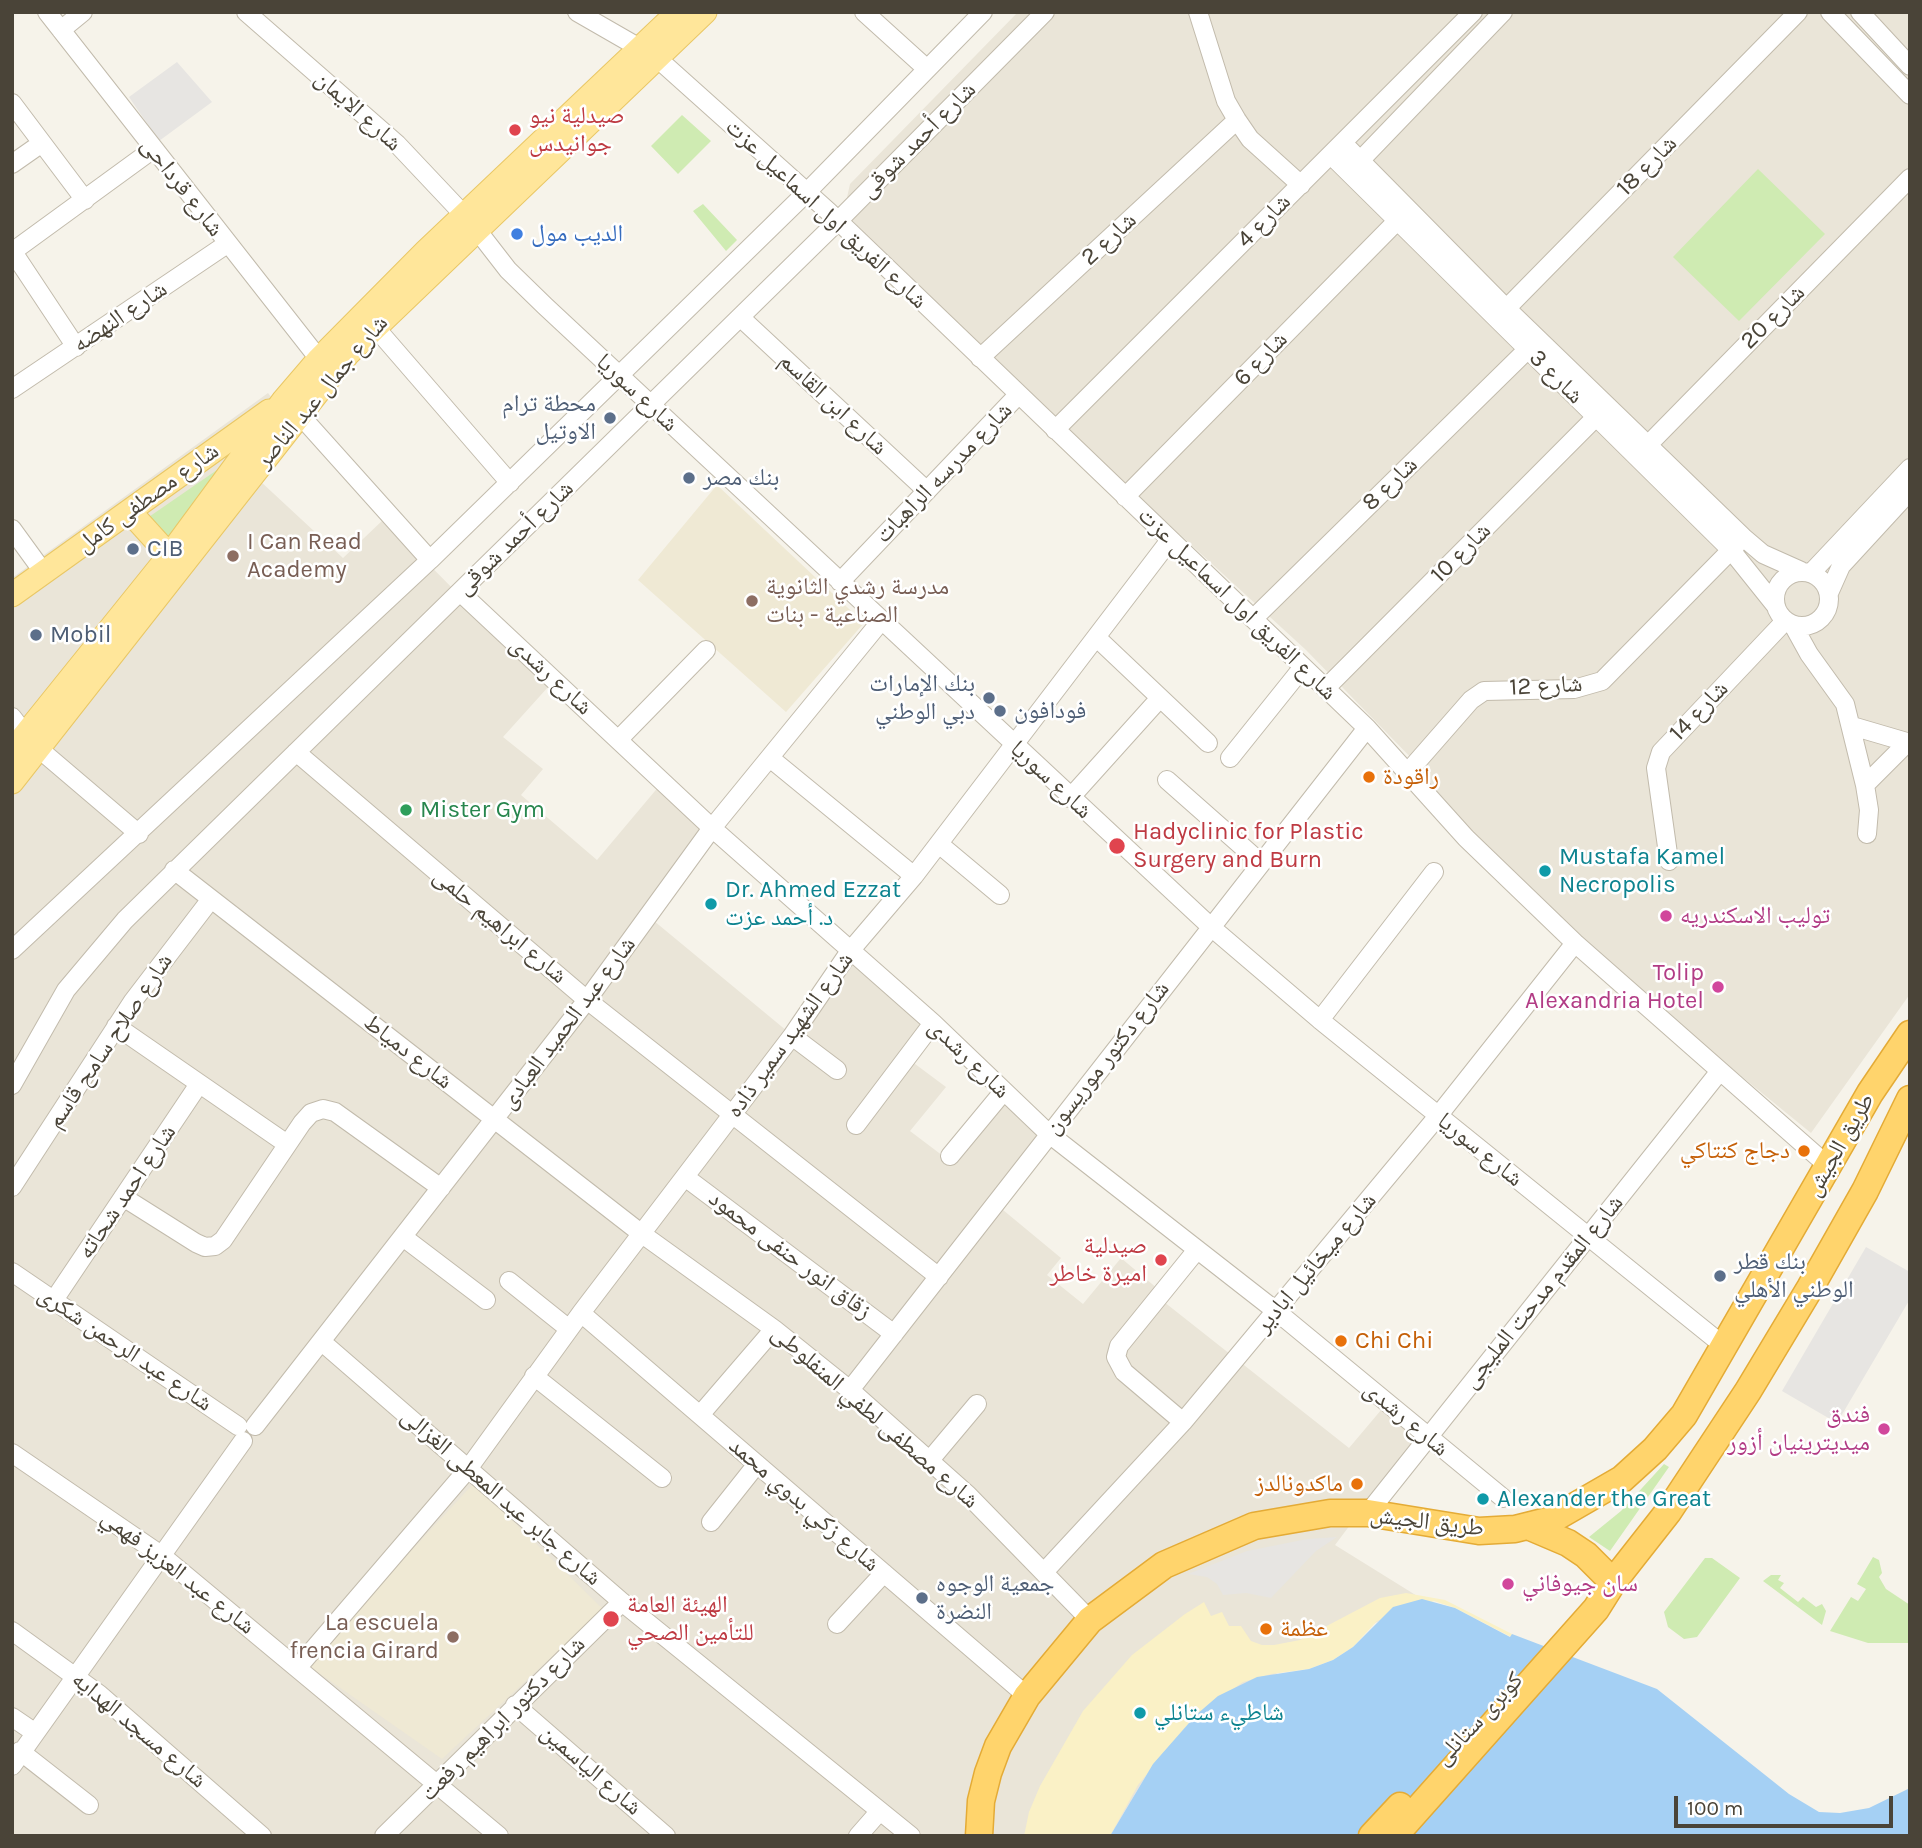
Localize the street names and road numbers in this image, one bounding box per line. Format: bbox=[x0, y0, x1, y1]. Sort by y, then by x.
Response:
street label: شارع الايمان bbox=[308, 64, 408, 158]
street label: شارع أحمد شوقى bbox=[854, 76, 982, 204]
street label: شارع الفريق اول اسماعيل عزت bbox=[719, 113, 933, 315]
street label: شارع 18 bbox=[1611, 130, 1683, 202]
street label: شارع قرداحى bbox=[134, 131, 230, 243]
street label: شارع 4 bbox=[1231, 188, 1297, 254]
street label: شارع 2 bbox=[1075, 206, 1143, 272]
street label: شارع النهضه bbox=[67, 275, 173, 359]
street label: شارع 20 bbox=[1735, 279, 1811, 355]
street label: شارع جمال عبد الناصر bbox=[250, 310, 394, 474]
street label: شارع 6 bbox=[1228, 326, 1294, 392]
street label: شارع 3 bbox=[1523, 344, 1589, 410]
street label: شارع ابن القاسم bbox=[773, 346, 893, 462]
street label: شارع سوريا bbox=[590, 348, 684, 438]
street label: شارع مدرسه الراهبات bbox=[869, 396, 1019, 550]
street label: شارع مصطفى كامل bbox=[71, 437, 225, 559]
street label: شارع 8 bbox=[1356, 451, 1424, 517]
street label: شارع أحمد شوقى bbox=[450, 475, 580, 601]
street label: شارع الفريق اول اسماعيل عزت bbox=[1131, 501, 1343, 707]
street label: شارع 10 bbox=[1425, 517, 1497, 589]
street label: شارع رشدى bbox=[504, 630, 598, 722]
street label: شارع 12 bbox=[1509, 670, 1583, 702]
street label: شارع 14 bbox=[1663, 675, 1735, 747]
street label: شارع سوريا bbox=[1004, 735, 1098, 825]
street label: شارع ابراهيم حلمى bbox=[427, 862, 573, 990]
street label: شارع عبد الحميد العبادى bbox=[494, 931, 642, 1115]
street label: شارع الشهيد سمير ذاده bbox=[720, 946, 860, 1124]
street label: شارع صلاح سامح قاسم bbox=[41, 948, 179, 1134]
street label: شارع دكتور موريسون bbox=[1038, 975, 1176, 1141]
street label: شارع دمياط bbox=[358, 1008, 458, 1096]
street label: شارع رشدى bbox=[922, 1013, 1016, 1105]
street label: طريق الجيش bbox=[1799, 1088, 1881, 1202]
street label: شارع سوريا bbox=[1431, 1107, 1529, 1193]
street label: شارع احمد شحاته bbox=[71, 1119, 183, 1265]
street label: زقاق انور حنفى محمود bbox=[703, 1184, 877, 1326]
street label: شارع ميخائيل ابادير bbox=[1249, 1187, 1383, 1339]
street label: شارع المقدم مدحت المليجى bbox=[1456, 1189, 1630, 1395]
street label: شارع عبد الرحمن شكرى bbox=[32, 1280, 218, 1418]
street label: شارع مصطفى لطفي المنفلوطى bbox=[765, 1319, 985, 1515]
street label: شارع رشدى bbox=[1357, 1375, 1455, 1463]
street label: شارع جابر عبد المعطى الغزالى bbox=[395, 1402, 607, 1592]
street label: شارع زكي بدوي محمد bbox=[723, 1432, 885, 1578]
street label: طريق الجيش bbox=[1368, 1501, 1486, 1543]
street label: شارع عبد العزيز فهمي bbox=[95, 1503, 261, 1641]
street label: شارع دكتور ابراهيم رفعت bbox=[414, 1630, 592, 1808]
street label: شارع مسجد الهدايه bbox=[66, 1665, 212, 1795]
street label: كوبرى ستانلى bbox=[1428, 1666, 1530, 1772]
street label: شارع الياسمين bbox=[534, 1718, 648, 1822]

